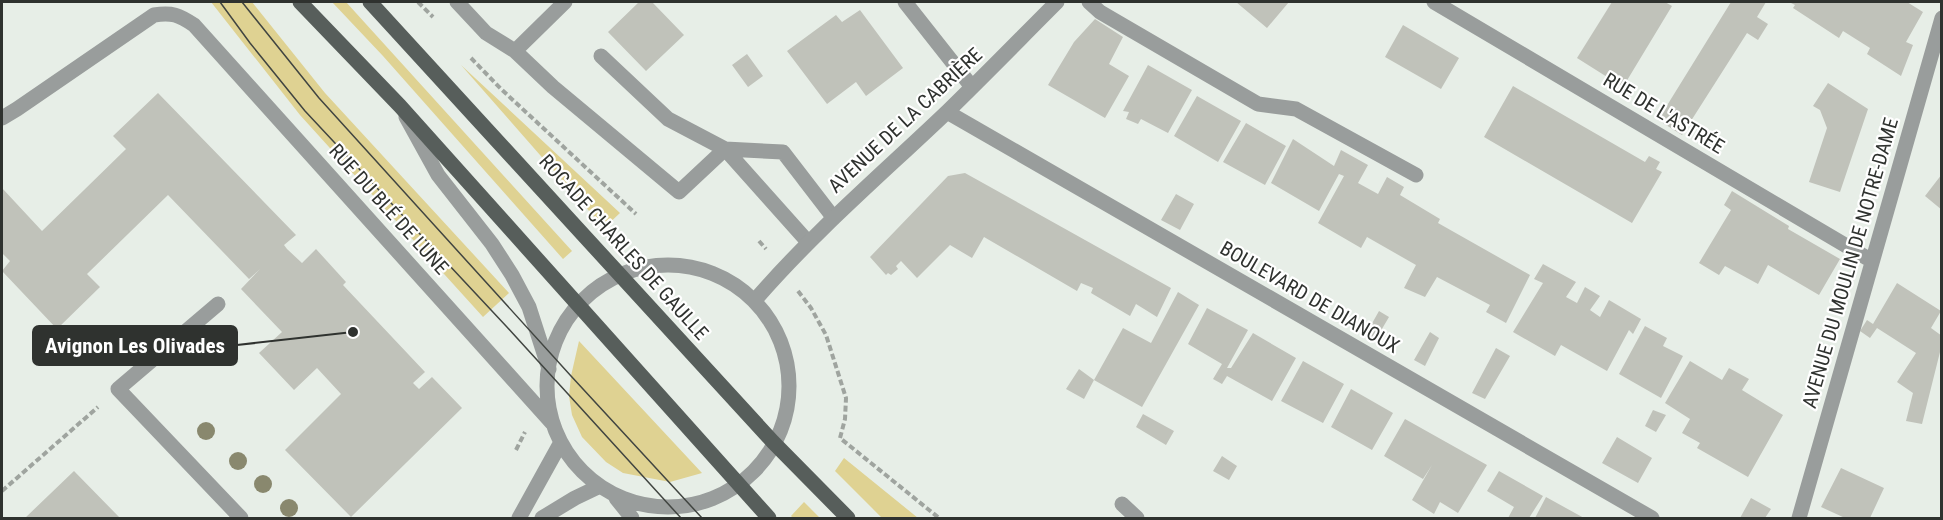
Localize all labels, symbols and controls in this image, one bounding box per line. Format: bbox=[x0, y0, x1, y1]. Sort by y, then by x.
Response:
street label: AVENUE DE LA CABRIÈRE bbox=[823, 42, 987, 198]
street label: RUE DE L'ASTRÉE bbox=[1599, 67, 1729, 159]
street label: AVENUE DU MOULIN DE NOTRE-DAME bbox=[1797, 115, 1903, 411]
street label: RUE DU BLÉ DE LUNE bbox=[324, 139, 454, 279]
street label: ROCADE CHARLES DE GAULLE bbox=[534, 149, 714, 345]
street label: BOULEVARD DE DIANOUX bbox=[1216, 236, 1404, 358]
callout: Avignon Les Olivades bbox=[33, 326, 237, 365]
text: Avignon Les Olivades bbox=[45, 334, 225, 358]

